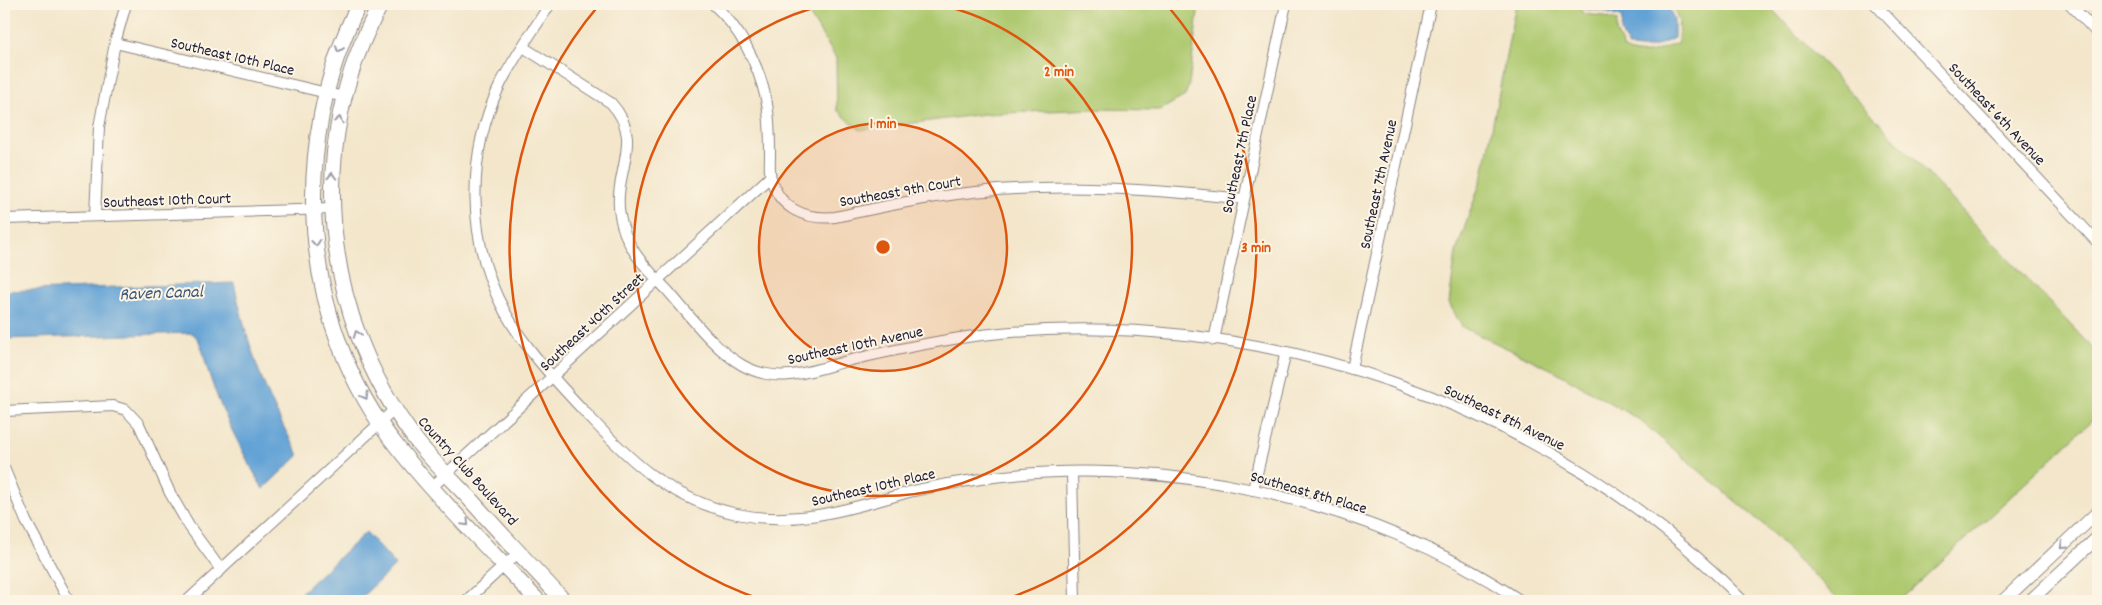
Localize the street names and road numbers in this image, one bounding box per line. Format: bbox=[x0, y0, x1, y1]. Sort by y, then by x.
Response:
street label: Southeast 10th Place bbox=[168, 32, 297, 83]
street label: Southeast 6th Avenue bbox=[1942, 58, 2050, 171]
street label: Southeast 7th Place bbox=[1217, 93, 1264, 216]
street label: Southeast 7th Avenue bbox=[1354, 118, 1404, 251]
street label: Southeast 9th Court bbox=[838, 170, 963, 214]
street label: Southeast 10th Court bbox=[103, 188, 232, 215]
street label: Southeast 40th Street bbox=[535, 268, 650, 378]
street label: Southeast 10th Avenue bbox=[786, 321, 925, 372]
street label: Southeast 8th Avenue bbox=[1439, 379, 1568, 458]
street label: Country Club Boulevard bbox=[412, 412, 523, 532]
street label: Southeast 10th Place bbox=[809, 463, 938, 514]
street label: Southeast 8th Place bbox=[1247, 466, 1369, 521]

